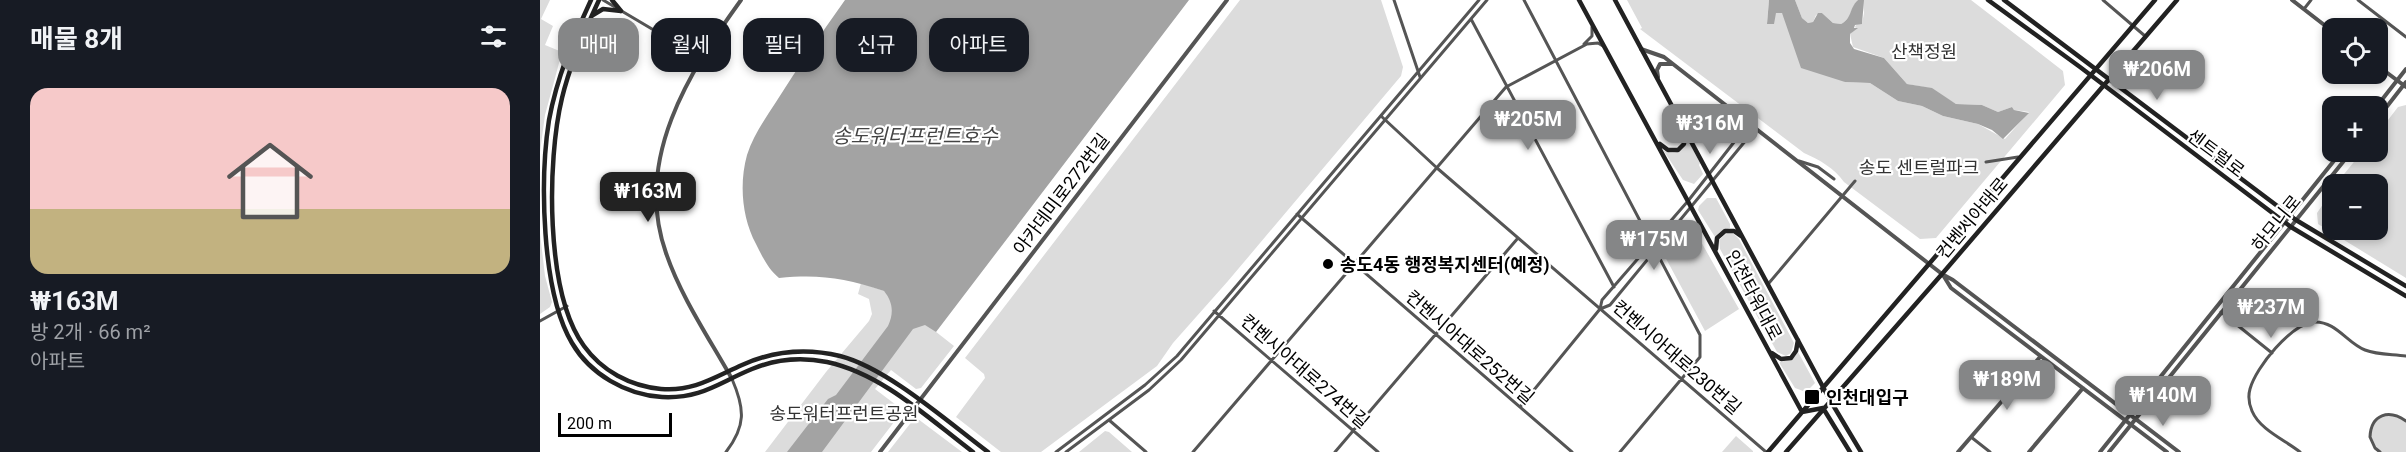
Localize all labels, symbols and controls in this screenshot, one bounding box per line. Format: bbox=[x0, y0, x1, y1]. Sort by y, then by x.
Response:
chip: 매매 bbox=[558, 18, 639, 72]
chip: 월세 bbox=[651, 18, 731, 72]
chip: 필터 bbox=[743, 18, 824, 72]
chip: 신규 bbox=[836, 18, 917, 72]
chip: 아파트 bbox=[929, 18, 1029, 72]
map controls bbox=[2322, 18, 2388, 240]
button: locate bbox=[2322, 18, 2388, 84]
icon: filters bbox=[477, 20, 510, 53]
text: 매물 8개 bbox=[30, 24, 123, 54]
park label: 산책정원 bbox=[1891, 41, 1957, 62]
pin: ₩206M bbox=[2115, 50, 2199, 101]
text: ₩206M bbox=[2123, 57, 2191, 81]
button: + bbox=[2322, 96, 2388, 162]
pin: ₩205M bbox=[1486, 100, 1570, 151]
pin: ₩316M bbox=[1668, 104, 1752, 155]
text: ₩205M bbox=[1494, 107, 1562, 131]
text: ₩316M bbox=[1676, 111, 1744, 135]
water label: 송도워터프런트호수 bbox=[832, 124, 998, 148]
street label: 센트럴로 bbox=[2183, 125, 2249, 181]
icon: home bbox=[216, 127, 324, 235]
street label: 아카데미로272번길 bbox=[1009, 129, 1113, 259]
park label: 송도 센트럴파크 bbox=[1859, 157, 1979, 178]
pin: ₩163M bbox=[606, 172, 690, 223]
street label: 컨벤시아대로 bbox=[1932, 173, 2012, 263]
button: − bbox=[2322, 174, 2388, 240]
text: ₩163M bbox=[614, 179, 682, 203]
street label: 하모니로 bbox=[2247, 191, 2305, 255]
pin: ₩175M bbox=[1612, 220, 1696, 271]
text: ₩175M bbox=[1620, 227, 1688, 251]
street label: 인천타워대로 bbox=[1721, 246, 1787, 344]
place label: 송도4동 행정복지센터(예정) bbox=[1340, 254, 1550, 276]
marker: 송도4동 행정복지센터(예정) bbox=[1321, 257, 1335, 271]
text: ₩163M bbox=[30, 286, 119, 316]
street label: 컨벤시아대로252번길 bbox=[1402, 286, 1538, 408]
pin: ₩237M bbox=[2229, 288, 2313, 339]
text: ₩237M bbox=[2237, 295, 2305, 319]
street label: 컨벤시아대로230번길 bbox=[1609, 296, 1745, 418]
street label: 컨벤시아대로274번길 bbox=[1237, 310, 1373, 432]
text: 방 2개 · 66 m² bbox=[30, 320, 150, 344]
text: 아파트 bbox=[30, 349, 85, 373]
pin: ₩189M bbox=[1965, 360, 2049, 411]
text: ₩189M bbox=[1973, 367, 2041, 391]
pin: ₩140M bbox=[2121, 376, 2205, 427]
text: ₩140M bbox=[2129, 383, 2197, 407]
place label: 인천대입구 bbox=[1826, 387, 1909, 408]
marker: 인천대입구 bbox=[1803, 388, 1821, 406]
park label: 송도워터프런트공원 bbox=[769, 403, 919, 424]
scale bar bbox=[558, 410, 672, 438]
text: 200 m bbox=[567, 414, 612, 433]

